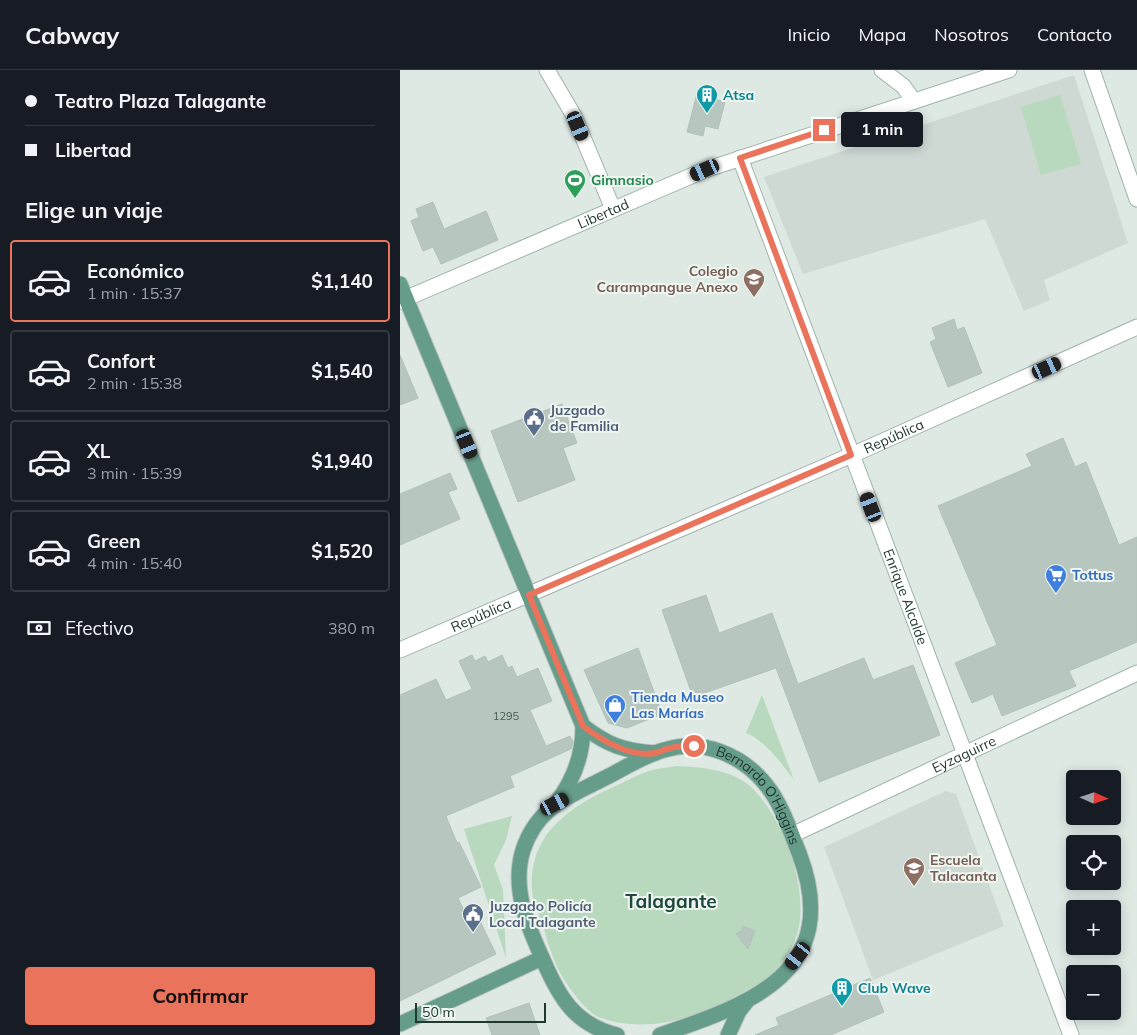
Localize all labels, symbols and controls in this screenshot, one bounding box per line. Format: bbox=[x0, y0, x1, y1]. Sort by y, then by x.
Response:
text: Cabway bbox=[25, 20, 119, 50]
text: Inicio bbox=[787, 23, 830, 46]
text: Mapa bbox=[858, 23, 906, 46]
text: Nosotros bbox=[934, 23, 1009, 46]
text: Contacto bbox=[1037, 23, 1112, 46]
building icon: Atsa bbox=[695, 83, 719, 114]
place label: Atsa bbox=[723, 86, 754, 104]
text: Teatro Plaza Talagante bbox=[55, 89, 266, 113]
car bbox=[565, 109, 590, 143]
callout: 1 min bbox=[842, 112, 924, 148]
route end bbox=[813, 119, 835, 141]
text: 1 min bbox=[861, 119, 903, 139]
text: Libertad bbox=[55, 138, 132, 162]
car bbox=[688, 157, 721, 183]
sports icon: Gimnasio bbox=[563, 168, 587, 199]
place label: Gimnasio bbox=[591, 171, 654, 189]
street label: Libertad bbox=[575, 195, 632, 233]
text: Elige un viaje bbox=[25, 196, 163, 224]
icon: car bbox=[27, 259, 72, 304]
text: Económico bbox=[87, 259, 184, 283]
place label: Colegio Carampangue Anexo bbox=[597, 262, 738, 296]
school or university icon: Colegio Carampangue Anexo bbox=[742, 267, 766, 298]
text: $1,140 bbox=[311, 269, 373, 293]
text: 1 min · 15:37 bbox=[87, 283, 182, 303]
icon: car bbox=[27, 349, 72, 394]
text: Confort bbox=[87, 349, 155, 373]
car bbox=[1030, 355, 1063, 381]
text: $1,540 bbox=[311, 359, 373, 383]
text: 2 min · 15:38 bbox=[87, 373, 182, 393]
place label: Juzgado de Familia bbox=[550, 401, 619, 435]
public building icon: Juzgado de Familia bbox=[522, 406, 546, 437]
street label: República bbox=[861, 415, 927, 458]
car bbox=[454, 427, 479, 461]
icon: car bbox=[27, 439, 72, 484]
text: XL bbox=[87, 439, 110, 463]
text: $1,940 bbox=[311, 449, 373, 473]
text: 3 min · 15:39 bbox=[87, 463, 182, 483]
car bbox=[858, 490, 883, 524]
icon: car bbox=[27, 529, 72, 574]
text: Green bbox=[87, 529, 141, 553]
text: $1,520 bbox=[311, 539, 373, 563]
street label: Enrique Alcalde bbox=[879, 546, 932, 647]
text: 4 min · 15:40 bbox=[87, 553, 182, 573]
supermarket icon: Tottus bbox=[1044, 563, 1068, 594]
place label: Tottus bbox=[1072, 566, 1113, 584]
street label: República bbox=[448, 594, 514, 636]
icon: cash bbox=[25, 614, 53, 642]
text: Efectivo bbox=[65, 616, 134, 640]
text: 380 m bbox=[328, 618, 375, 638]
place label: Tienda Museo Las Marías bbox=[631, 688, 724, 722]
shop icon: Tienda Museo Las Marías bbox=[603, 693, 627, 724]
house number: 1295 bbox=[493, 709, 520, 723]
street label: Eyzaguirre bbox=[929, 732, 999, 777]
route start bbox=[683, 735, 705, 757]
street label: Bernardo O'Higgins bbox=[714, 742, 804, 847]
north arrow bbox=[1066, 770, 1121, 825]
map controls bbox=[1066, 770, 1121, 1020]
car bbox=[538, 791, 571, 817]
button: locate bbox=[1066, 835, 1121, 890]
place label: Escuela Talacanta bbox=[930, 851, 997, 885]
school or university icon: Escuela Talacanta bbox=[902, 856, 926, 887]
district label: Talagante bbox=[625, 889, 717, 913]
place label: Juzgado Policía Local Talagante bbox=[489, 897, 596, 931]
button: + bbox=[1066, 900, 1121, 955]
public building icon: Juzgado Policía Local Talagante bbox=[461, 902, 485, 933]
car bbox=[782, 940, 813, 972]
button: − bbox=[1066, 965, 1121, 1020]
button: Confirmar bbox=[25, 967, 375, 1025]
building icon: Club Wave bbox=[830, 976, 854, 1007]
place label: Club Wave bbox=[858, 979, 931, 997]
scale bar bbox=[415, 1000, 546, 1023]
text: 50 m bbox=[422, 1003, 455, 1021]

